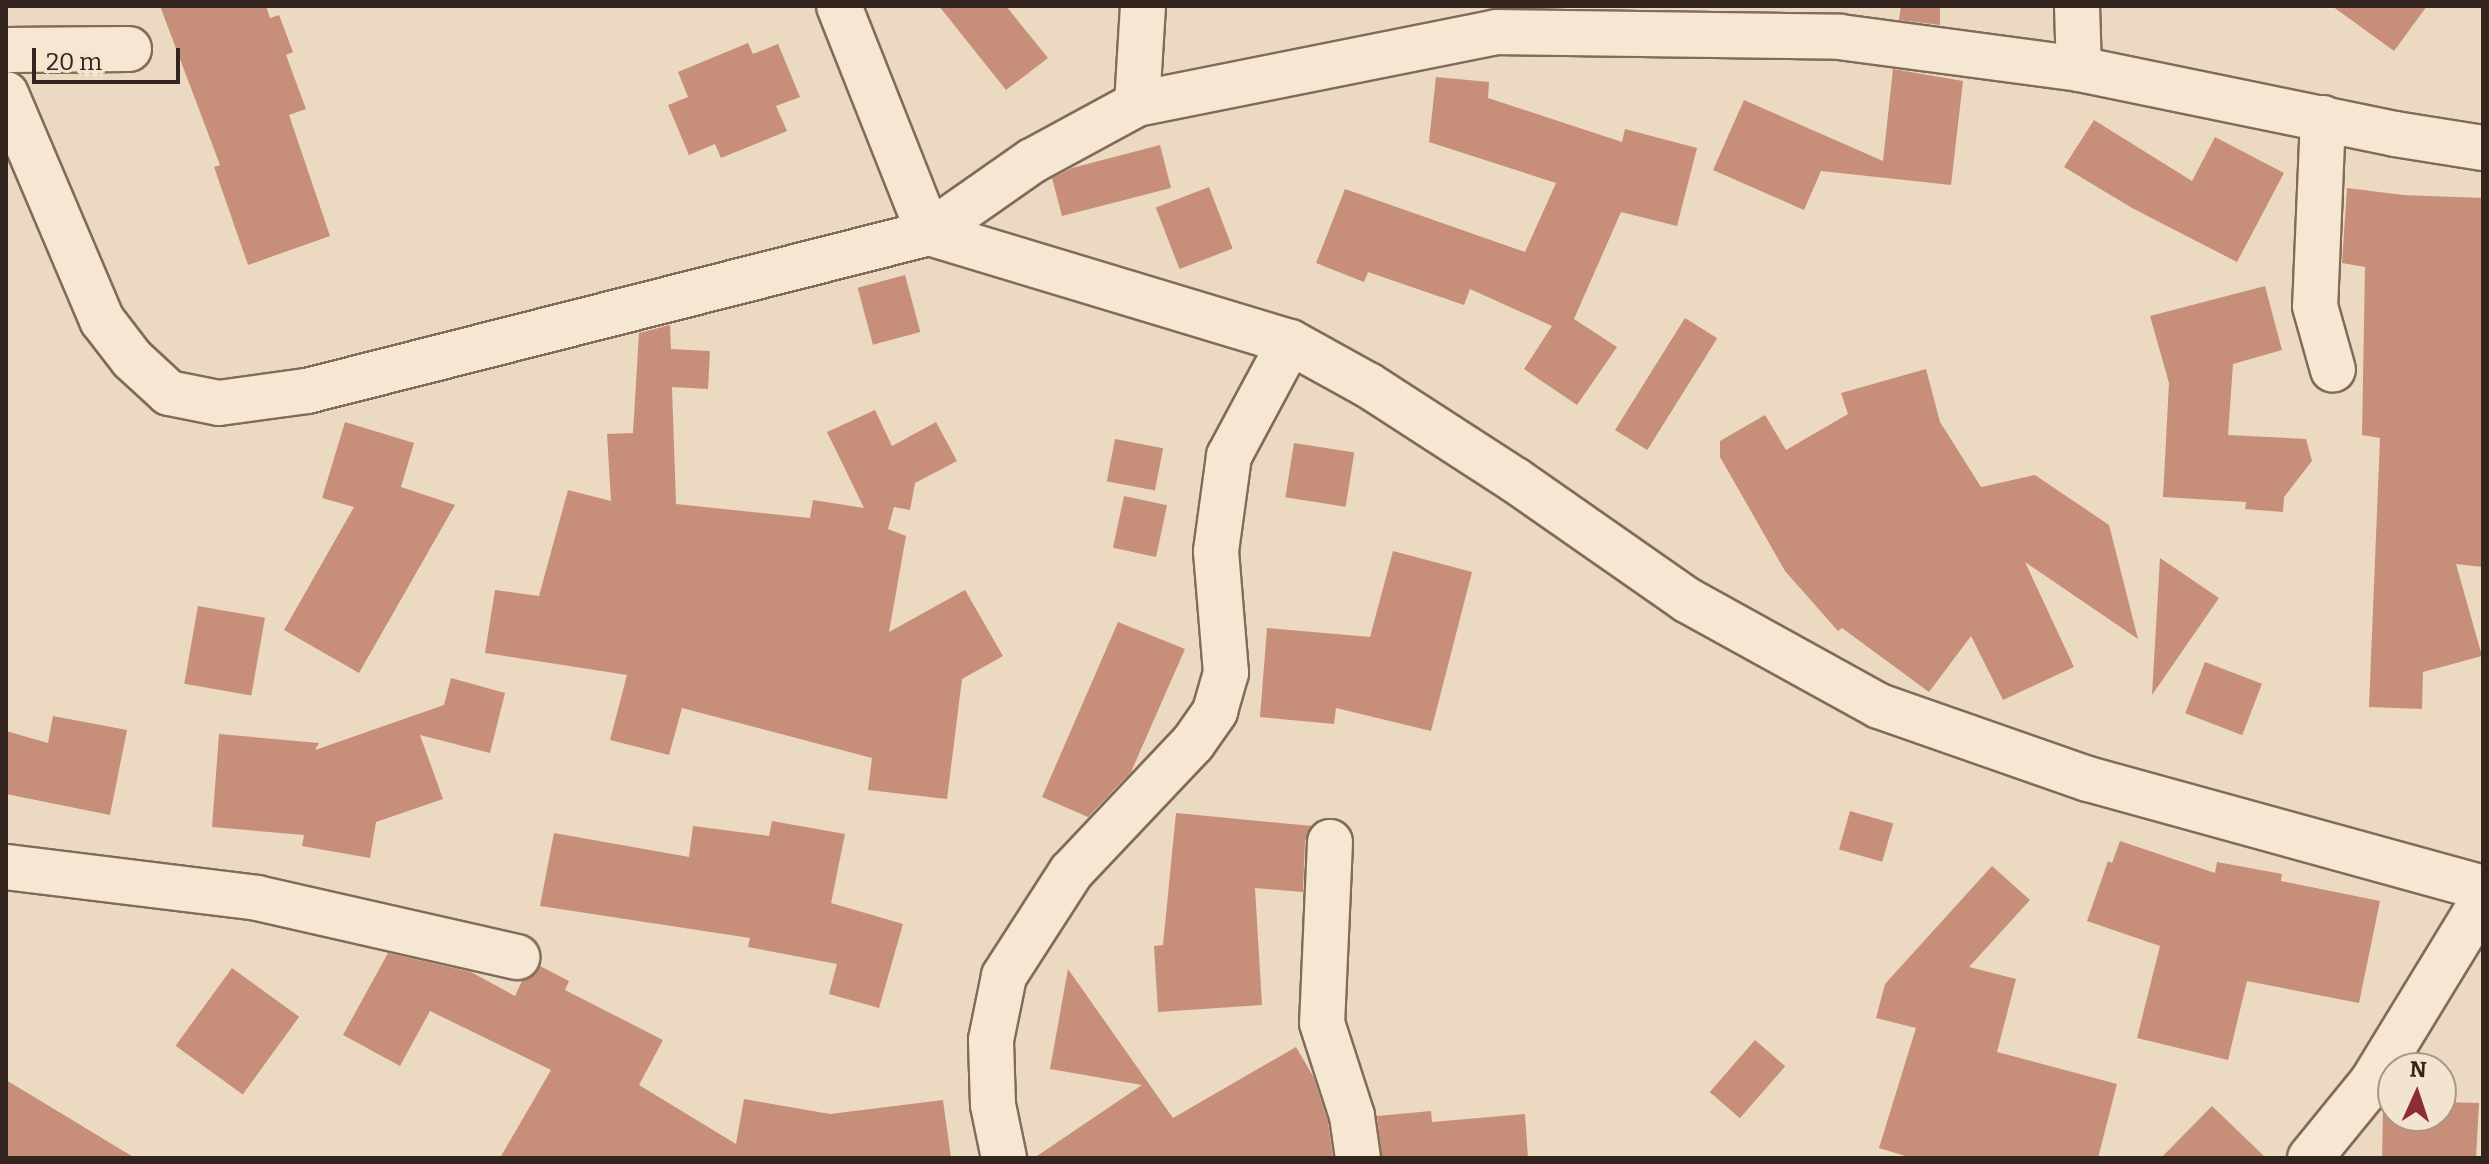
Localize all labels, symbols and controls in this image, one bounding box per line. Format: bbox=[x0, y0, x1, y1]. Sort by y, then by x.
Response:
scale bar bbox=[36, 32, 184, 82]
text: 20 m bbox=[46, 48, 102, 76]
north arrow bbox=[2377, 1052, 2457, 1132]
text: N bbox=[2409, 1056, 2427, 1083]

